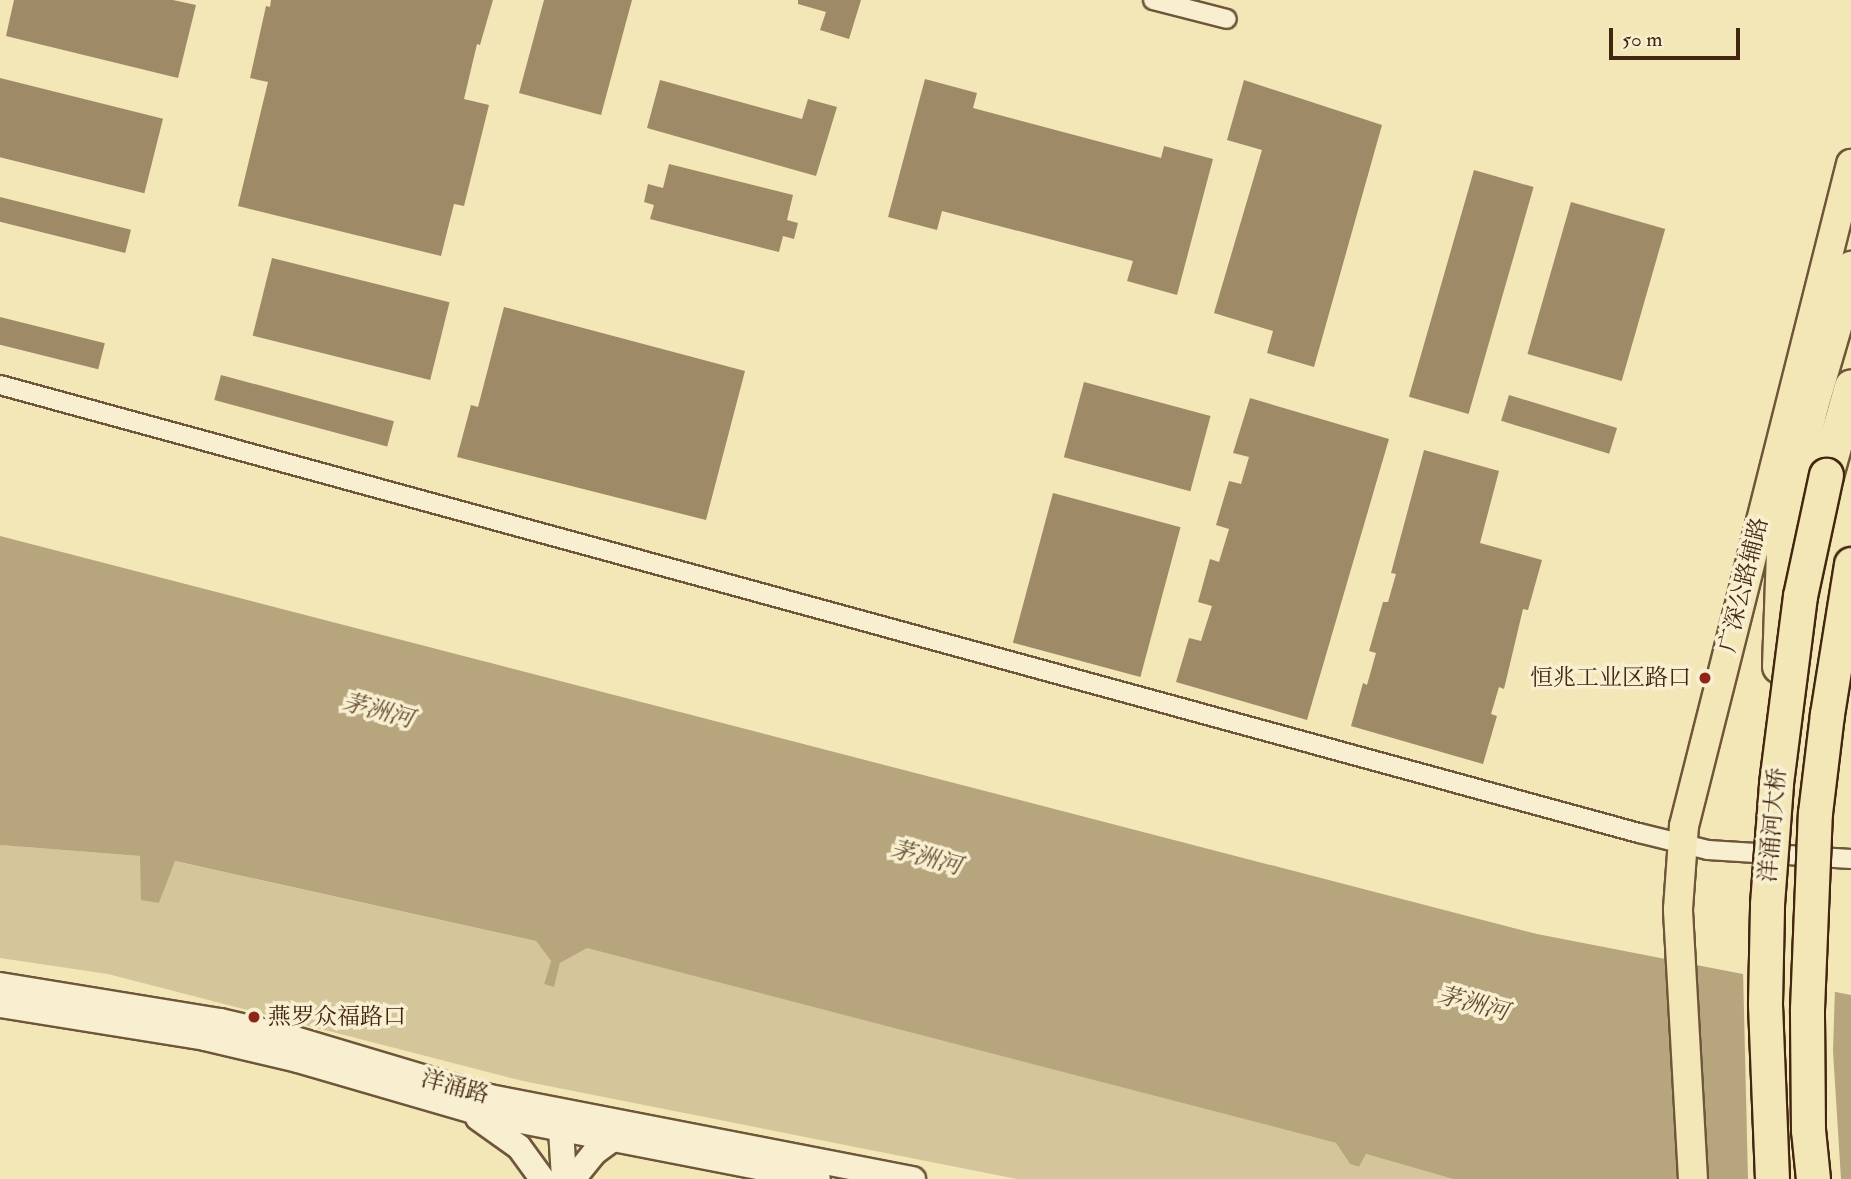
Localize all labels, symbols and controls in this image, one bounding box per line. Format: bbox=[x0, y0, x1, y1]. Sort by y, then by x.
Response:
scale bar bbox=[1613, 14, 1744, 58]
text: 50 m bbox=[1622, 26, 1663, 53]
street label: 广深公路辅路 bbox=[1714, 515, 1774, 655]
place label: 恒兆工业区路口 bbox=[1530, 664, 1691, 692]
marker: 恒兆工业区路口 bbox=[1697, 670, 1713, 686]
water label: 茅洲河 bbox=[339, 688, 417, 734]
street label: 洋涌河大桥 bbox=[1754, 767, 1792, 883]
water label: 茅洲河 bbox=[887, 835, 965, 881]
water label: 茅洲河 bbox=[1434, 981, 1512, 1027]
place label: 燕罗众福路口 bbox=[268, 1003, 406, 1031]
marker: 燕罗众福路口 bbox=[246, 1009, 262, 1025]
street label: 洋涌路 bbox=[418, 1065, 492, 1109]

